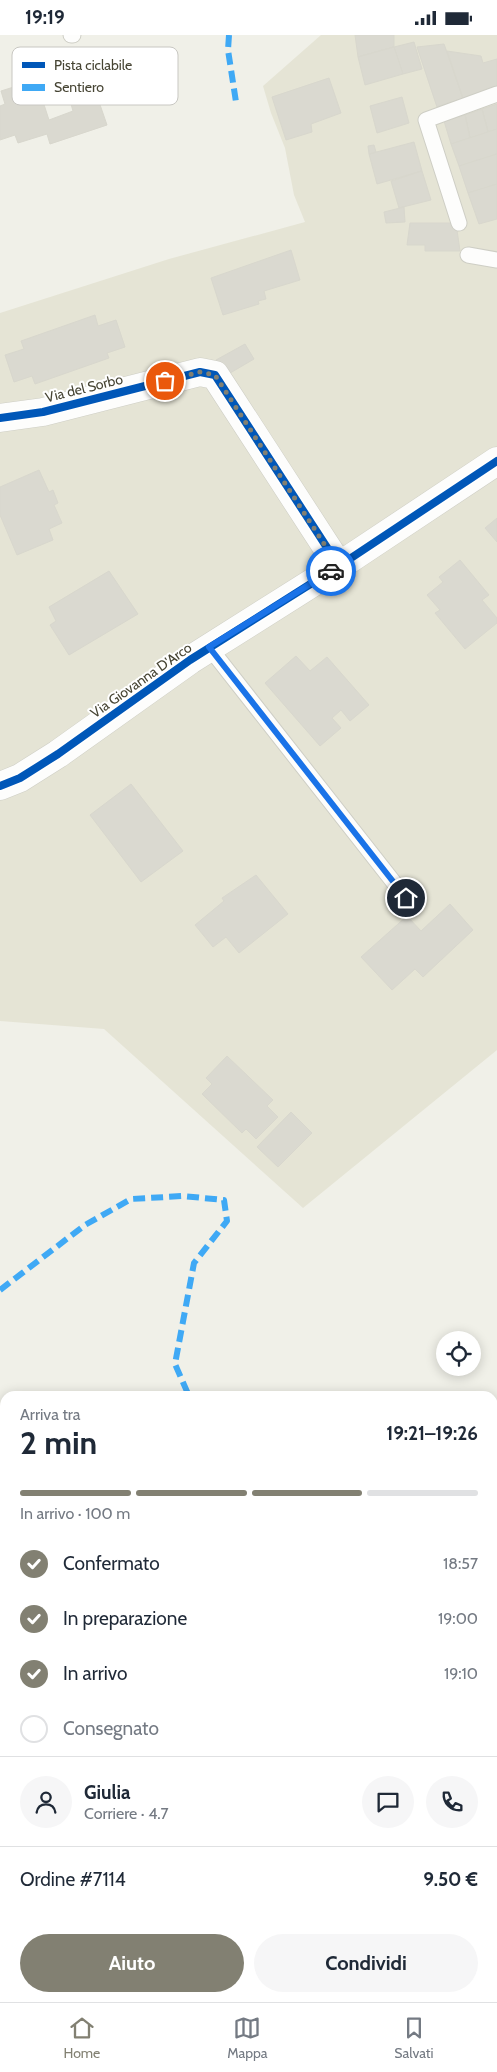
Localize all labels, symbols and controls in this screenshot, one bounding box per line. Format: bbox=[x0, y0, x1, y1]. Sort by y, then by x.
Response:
text: 19:19 bbox=[25, 6, 65, 29]
legend bbox=[12, 47, 178, 105]
text: Pista ciclabile bbox=[54, 56, 132, 74]
text: Sentiero bbox=[54, 78, 104, 96]
pin bbox=[144, 360, 186, 402]
icon: bag bbox=[151, 367, 179, 395]
street label: Via del Sorbo bbox=[43, 370, 125, 406]
courier bbox=[306, 546, 356, 596]
icon: car bbox=[317, 557, 345, 585]
street label: Via Giovanna D'Arco bbox=[87, 638, 195, 722]
pin bbox=[385, 877, 427, 919]
icon: home bbox=[392, 884, 420, 912]
map controls bbox=[436, 1331, 481, 1376]
button: locate bbox=[436, 1331, 481, 1376]
text: Arriva tra bbox=[20, 1405, 80, 1424]
text: 19:21–19:26 bbox=[386, 1422, 478, 1445]
text: 2 min bbox=[20, 1423, 97, 1462]
text: In arrivo · 100 m bbox=[20, 1504, 130, 1523]
icon: check bbox=[20, 1550, 48, 1578]
text: Confermato bbox=[63, 1552, 160, 1575]
text: 18:57 bbox=[443, 1554, 478, 1573]
icon: check bbox=[20, 1605, 48, 1633]
text: In preparazione bbox=[63, 1607, 187, 1630]
text: 19:00 bbox=[438, 1609, 478, 1628]
icon: check bbox=[20, 1660, 48, 1688]
text: In arrivo bbox=[63, 1662, 127, 1685]
text: 19:10 bbox=[444, 1664, 478, 1683]
text: Consegnato bbox=[63, 1717, 159, 1740]
button: person bbox=[20, 1776, 72, 1828]
button: chat bbox=[362, 1776, 414, 1828]
button: phone bbox=[426, 1776, 478, 1828]
text: Giulia bbox=[84, 1781, 131, 1804]
text: Corriere · 4.7 bbox=[84, 1804, 169, 1823]
text: Ordine #7114 bbox=[20, 1868, 126, 1891]
text: 9.50 € bbox=[423, 1868, 478, 1891]
button: Aiuto bbox=[20, 1934, 244, 1992]
button: Condividi bbox=[254, 1934, 478, 1992]
tab: Home bbox=[63, 2014, 100, 2062]
tab: Mappa bbox=[227, 2014, 267, 2062]
tab: Salvati bbox=[394, 2014, 434, 2062]

